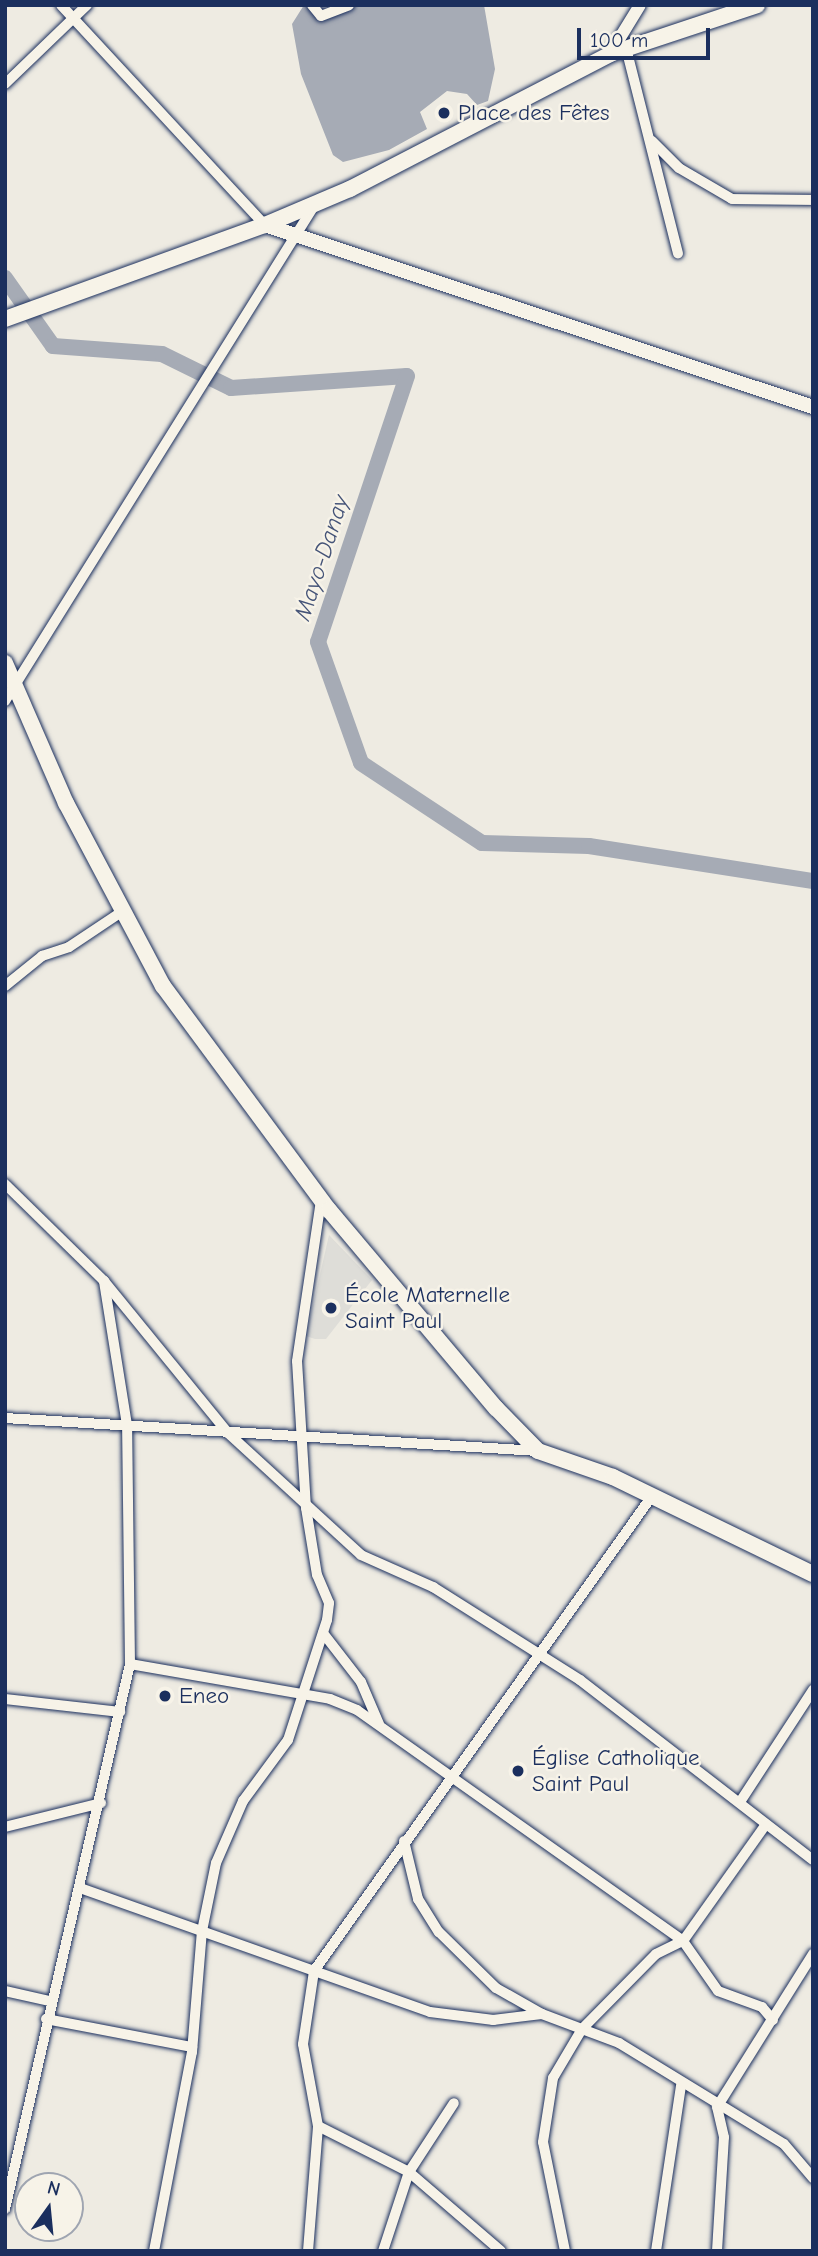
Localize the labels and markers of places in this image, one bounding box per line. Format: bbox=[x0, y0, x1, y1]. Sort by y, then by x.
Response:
place label: Place des Fêtes bbox=[458, 99, 610, 127]
marker: Place des Fêtes bbox=[436, 105, 452, 121]
place label: École Maternelle Saint Paul bbox=[345, 1281, 510, 1335]
marker: École Maternelle Saint Paul bbox=[323, 1300, 339, 1316]
place label: Eneo bbox=[179, 1682, 229, 1710]
marker: Eneo bbox=[157, 1688, 173, 1704]
place label: Église Catholique Saint Paul bbox=[532, 1744, 699, 1798]
marker: Église Catholique Saint Paul bbox=[510, 1763, 526, 1779]

